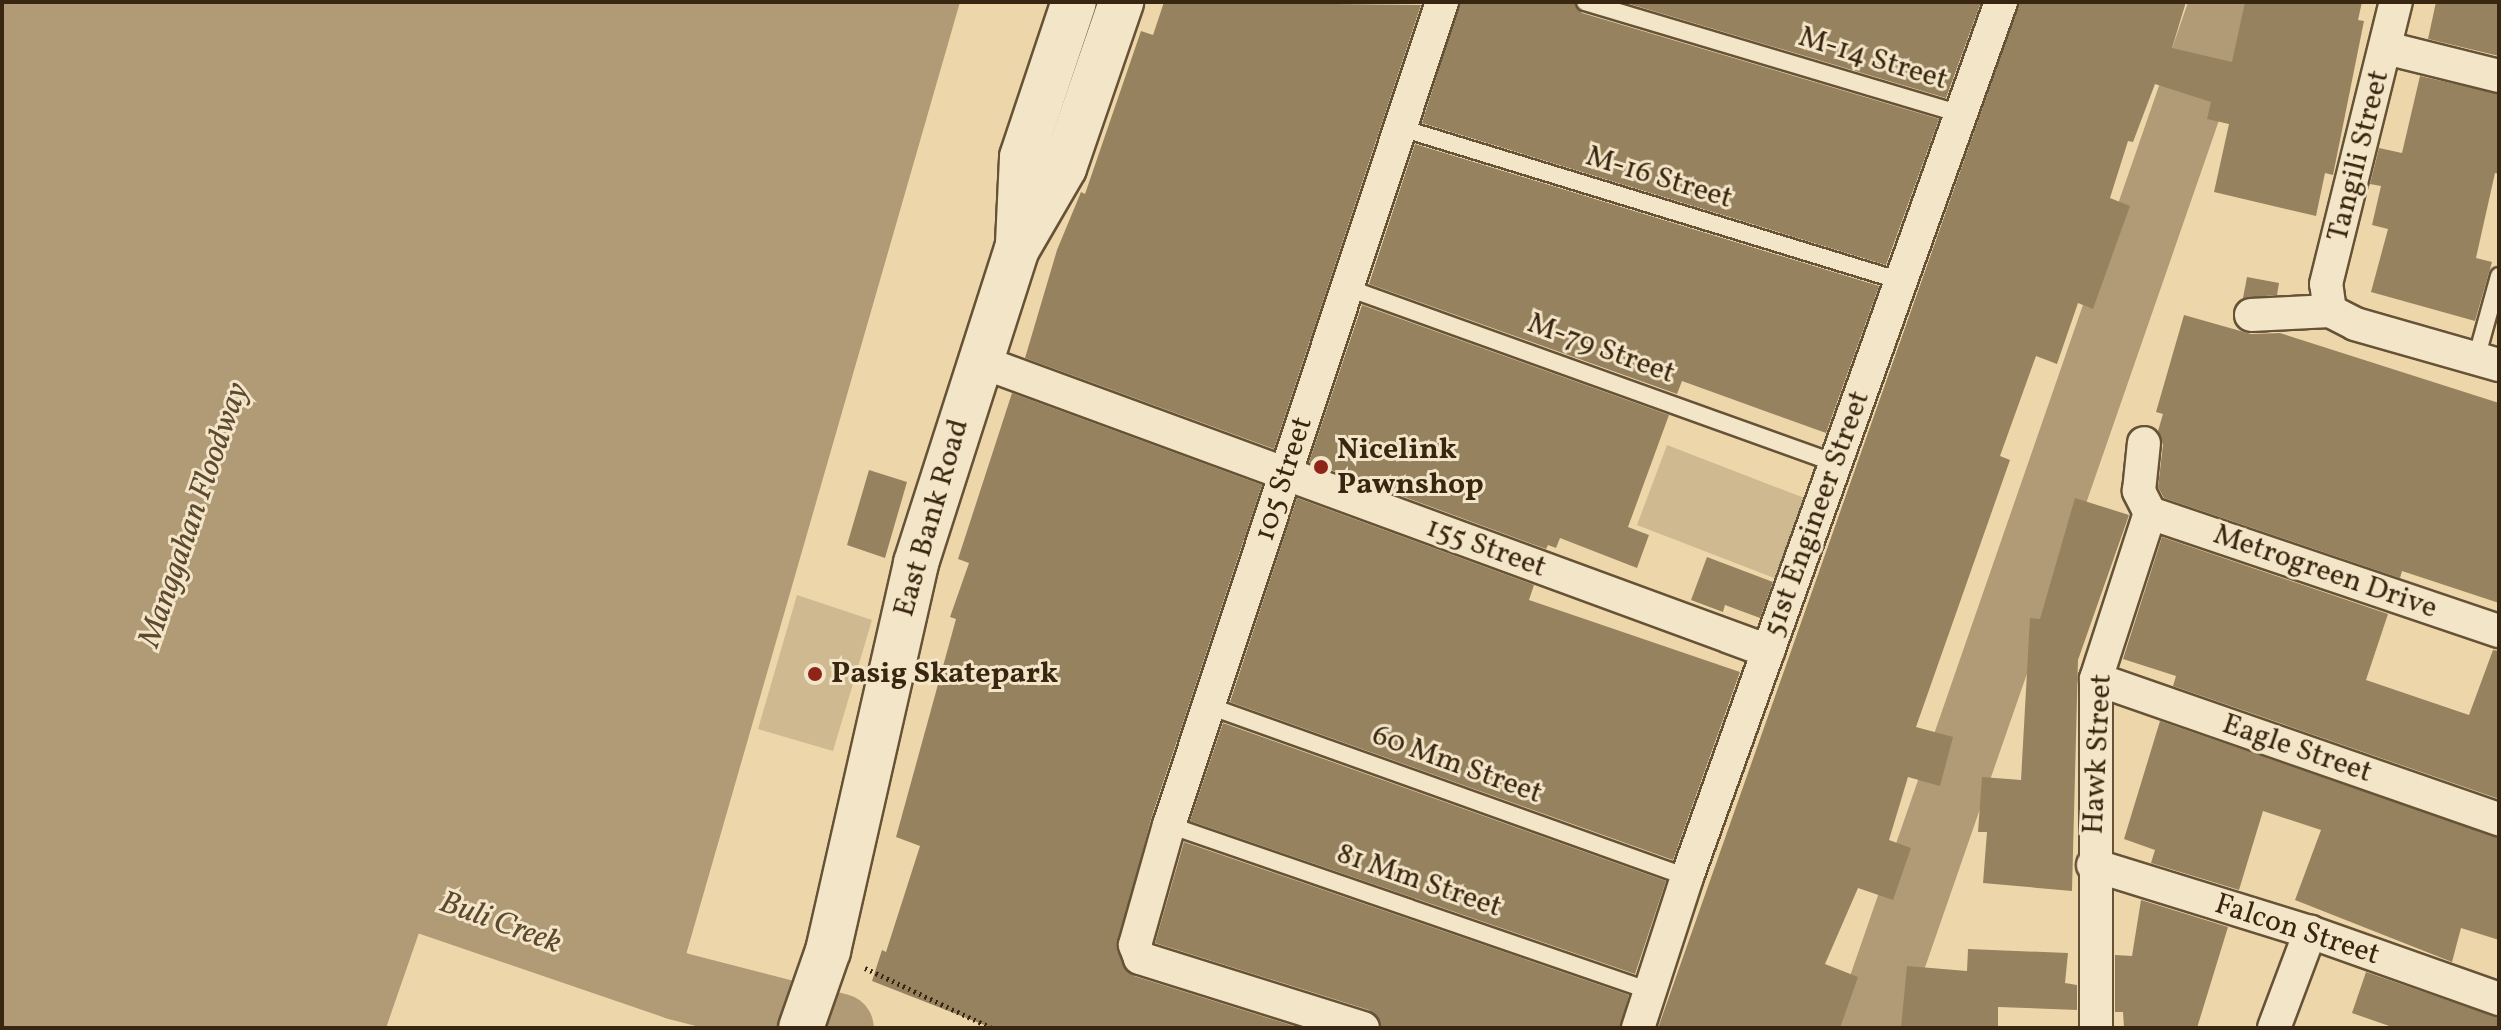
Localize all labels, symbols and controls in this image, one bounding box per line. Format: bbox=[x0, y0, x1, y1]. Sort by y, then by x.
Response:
street label: M-14 Street bbox=[1794, 19, 1952, 99]
street label: Tangili Street bbox=[2320, 66, 2398, 246]
street label: M-16 Street bbox=[1581, 139, 1737, 217]
street label: M-79 Street bbox=[1522, 306, 1680, 392]
water label: Manggahan Floodway bbox=[132, 378, 258, 652]
street label: 51st Engineer Street bbox=[1756, 386, 1878, 642]
street label: 105 Street bbox=[1247, 412, 1321, 546]
street label: East Bank Road bbox=[887, 415, 977, 621]
place label: Nicelink Pawnshop bbox=[1337, 432, 1484, 502]
marker: Nicelink Pawnshop bbox=[1312, 458, 1330, 476]
street label: 155 Street bbox=[1421, 510, 1551, 586]
street label: Metrogreen Drive bbox=[2208, 517, 2442, 627]
place label: Pasig Skatepark bbox=[831, 656, 1058, 692]
marker: Pasig Skatepark bbox=[806, 665, 824, 683]
street label: Hawk Street bbox=[2076, 673, 2120, 835]
street label: Eagle Street bbox=[2217, 707, 2377, 791]
street label: 60 Mm Street bbox=[1367, 718, 1547, 812]
street label: 81 Mm Street bbox=[1332, 836, 1506, 926]
water label: Buli Creek bbox=[434, 884, 566, 964]
street label: Falcon Street bbox=[2210, 886, 2384, 974]

